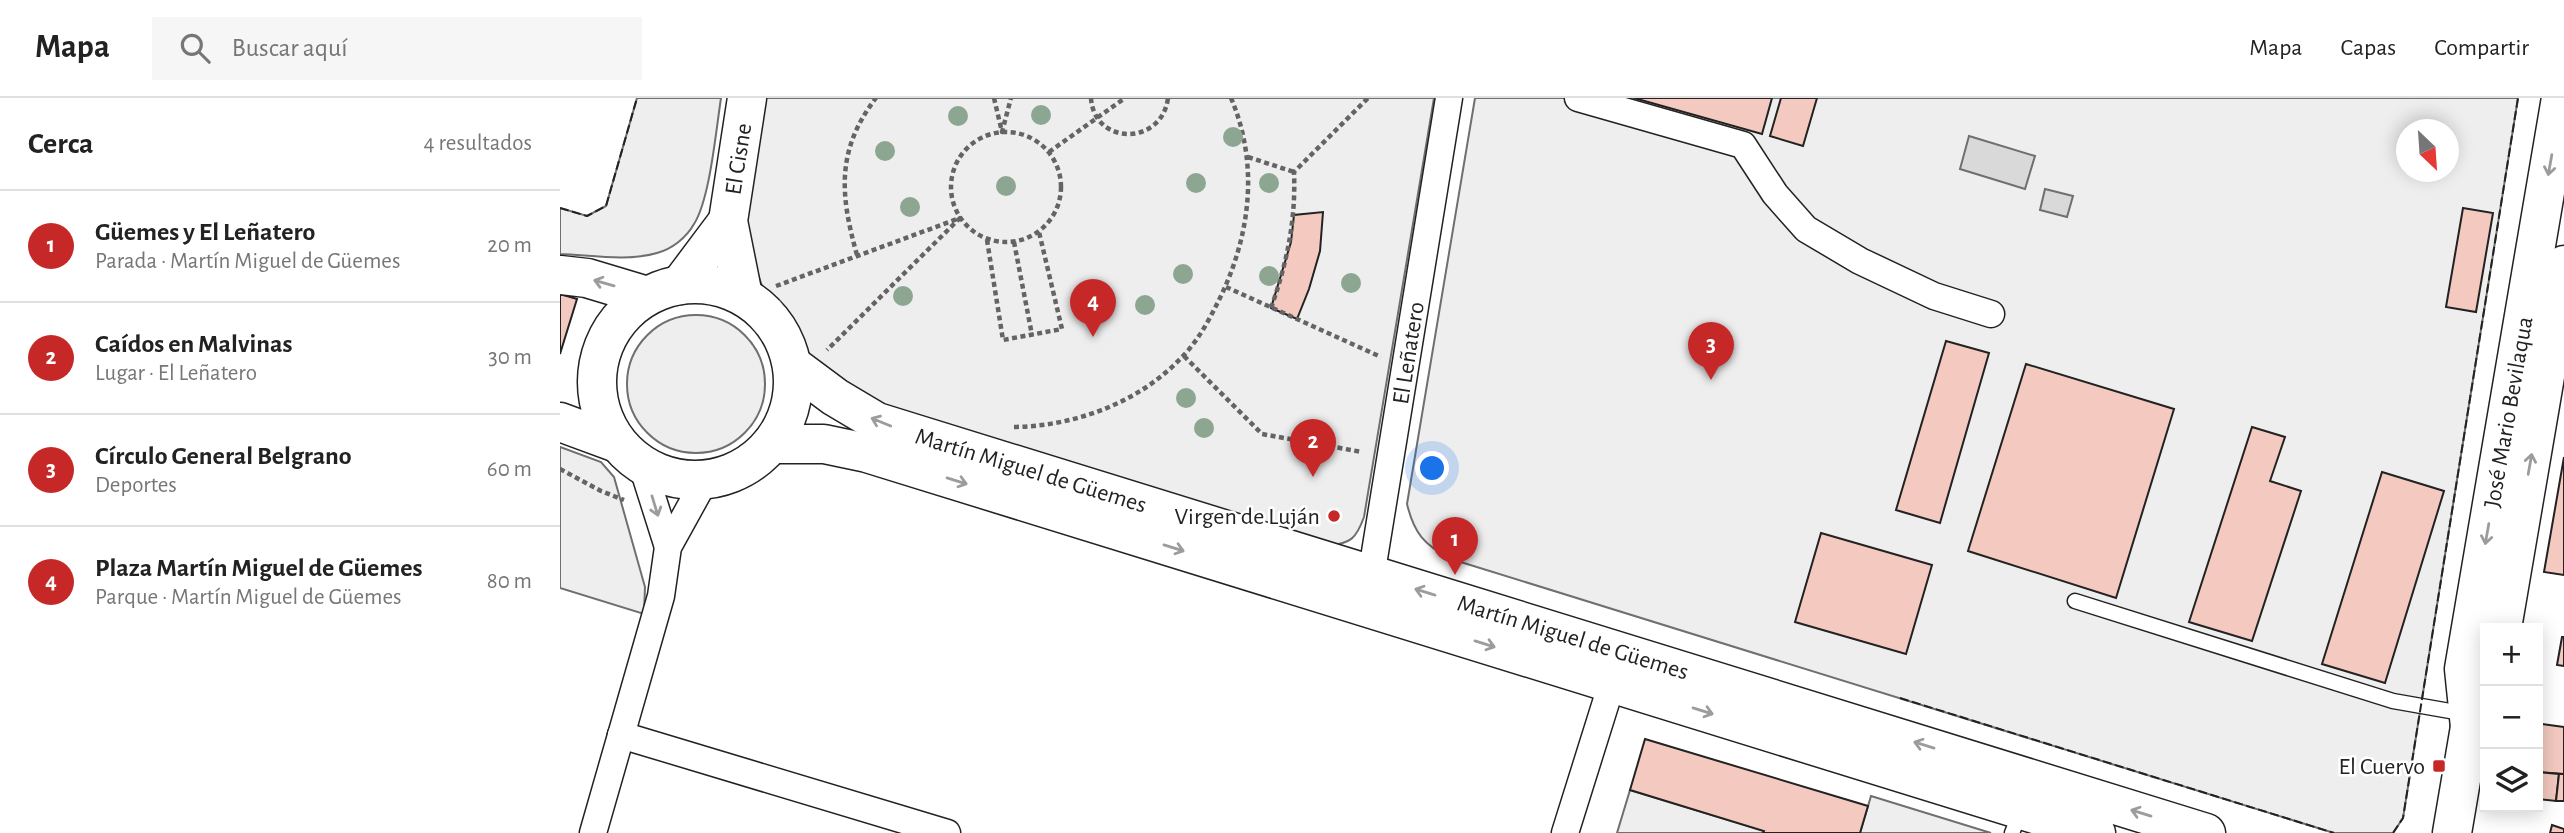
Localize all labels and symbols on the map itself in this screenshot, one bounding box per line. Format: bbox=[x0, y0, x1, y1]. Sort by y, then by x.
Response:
north arrow bbox=[2396, 119, 2459, 182]
street label: El Cisne bbox=[721, 122, 756, 197]
one-way arrow bbox=[2543, 153, 2556, 176]
one-way arrow bbox=[593, 276, 615, 289]
pin: 4 bbox=[1070, 279, 1116, 337]
street label: El Leñatero bbox=[1389, 300, 1429, 406]
street label: José Mario Bevilaqua bbox=[2480, 315, 2538, 510]
pin: 3 bbox=[1688, 322, 1734, 380]
one-way arrow bbox=[871, 414, 892, 427]
pin: 2 bbox=[1290, 419, 1336, 477]
street label: Martín Miguel de Güemes bbox=[912, 424, 1149, 518]
your location bbox=[1415, 451, 1449, 485]
one-way arrow bbox=[2524, 453, 2537, 476]
one-way arrow bbox=[946, 475, 968, 488]
one-way arrow bbox=[649, 495, 662, 517]
place label: Virgen de Luján bbox=[1175, 505, 1320, 529]
marker: Virgen de Luján bbox=[1326, 508, 1342, 524]
pin: 1 bbox=[1432, 517, 1478, 575]
one-way arrow bbox=[2480, 523, 2493, 545]
one-way arrow bbox=[1163, 543, 1185, 556]
one-way arrow bbox=[1415, 584, 1437, 597]
street label: Martín Miguel de Güemes bbox=[1454, 591, 1691, 685]
one-way arrow bbox=[1474, 639, 1496, 652]
one-way arrow bbox=[1691, 706, 1713, 719]
one-way arrow bbox=[1913, 738, 1935, 751]
place label: El Cuervo bbox=[2338, 755, 2425, 779]
marker: El Cuervo bbox=[2431, 758, 2447, 774]
one-way arrow bbox=[2130, 805, 2152, 818]

